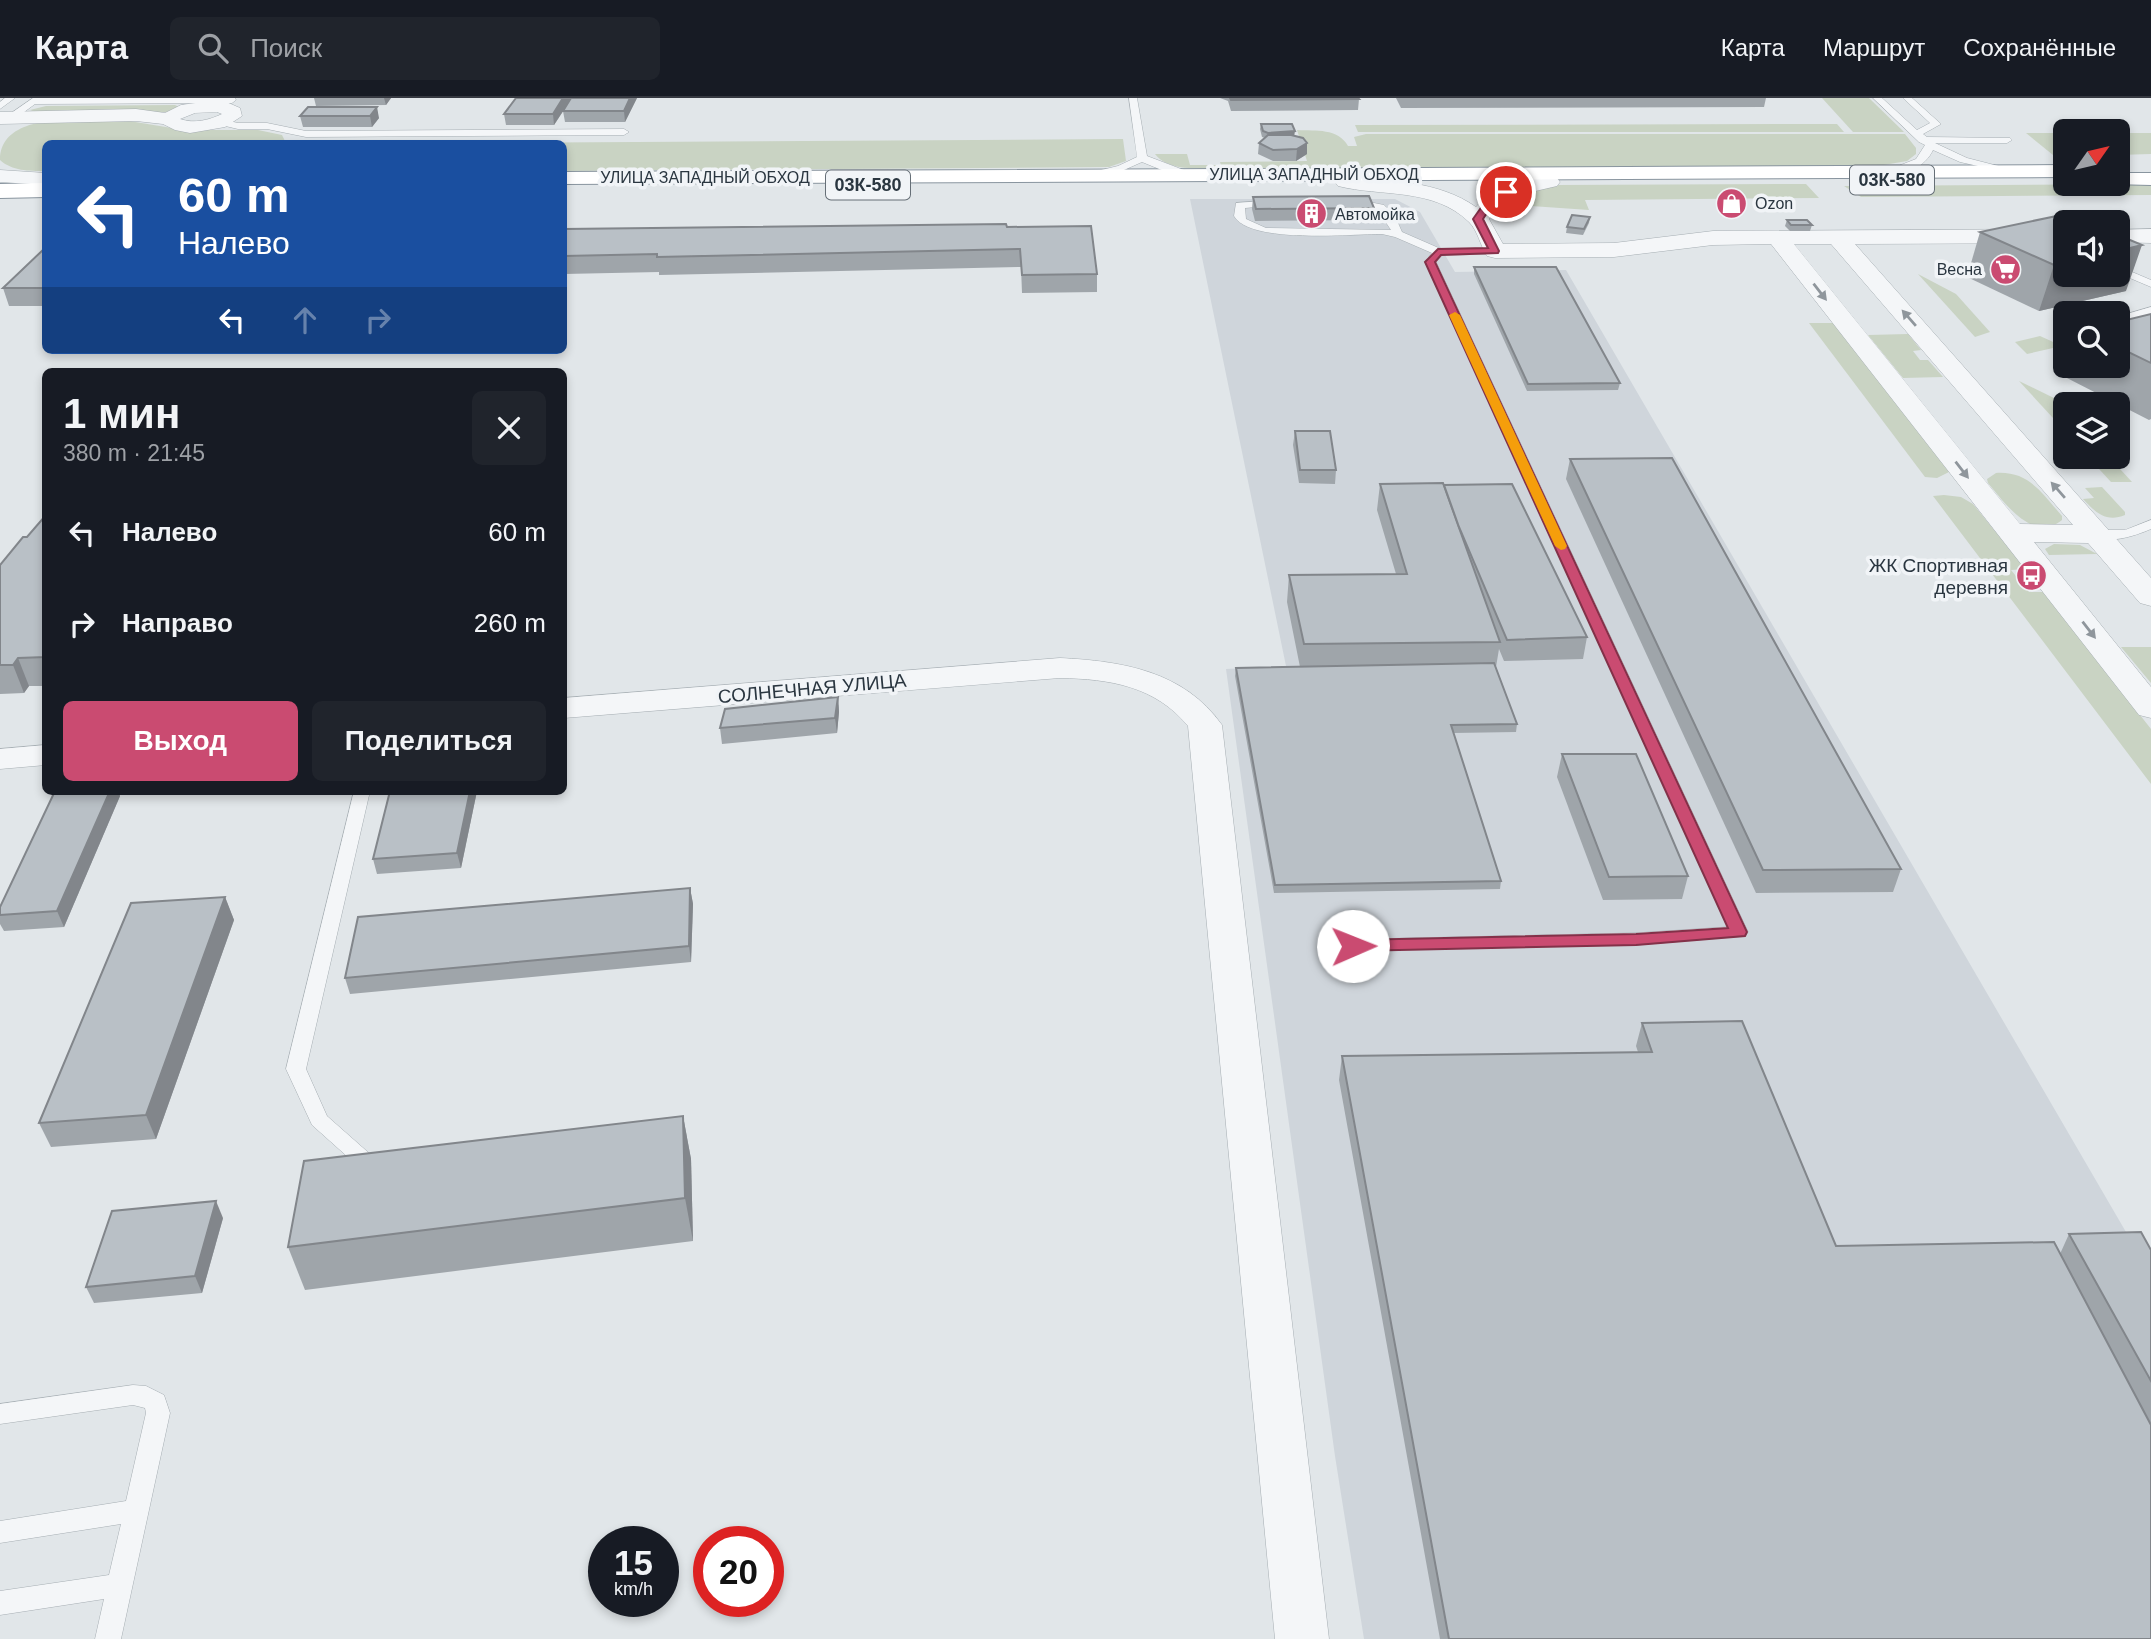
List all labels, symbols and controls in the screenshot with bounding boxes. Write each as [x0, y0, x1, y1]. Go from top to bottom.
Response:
search box [170, 17, 660, 80]
text: Карта [35, 29, 128, 66]
icon: search [194, 29, 232, 67]
text: Поиск [250, 33, 322, 63]
text: Карта [1721, 34, 1785, 61]
text: Маршрут [1823, 34, 1925, 61]
text: Сохранённые [1963, 34, 2116, 61]
north arrow [2053, 119, 2130, 196]
map controls [2053, 119, 2130, 469]
pin [1476, 162, 1536, 222]
street label: УЛИЦА ЗАПАДНЫЙ ОБХОД [1209, 165, 1419, 183]
road number: 03К-580 [1850, 166, 1934, 194]
icon: left [63, 168, 154, 259]
text: 60 m [178, 168, 290, 222]
street label: УЛИЦА ЗАПАДНЫЙ ОБХОД [600, 168, 810, 186]
road number: 03К-580 [826, 170, 910, 200]
icon: arrive [1487, 173, 1525, 211]
shop icon: Ozon [1715, 186, 1749, 220]
place label: Ozon [1755, 195, 1793, 212]
building icon: Автомойка [1295, 197, 1329, 231]
place label: Автомойка [1335, 206, 1415, 223]
button: sound [2053, 210, 2130, 287]
text: Налево [178, 225, 290, 261]
supermarket icon: Весна [1988, 252, 2022, 286]
place label: Весна [1937, 261, 1982, 278]
one-way arrow [1813, 282, 1828, 300]
icon: left [213, 301, 251, 339]
icon: ahead [286, 301, 324, 339]
icon: right [359, 301, 397, 339]
button: search [2053, 301, 2130, 378]
one-way arrow [1901, 309, 1917, 327]
text: 1 мин [63, 390, 180, 437]
button: close [472, 391, 546, 465]
button: layers [2053, 392, 2130, 469]
text: 380 m · 21:45 [63, 440, 205, 466]
one-way arrow [1954, 461, 1969, 478]
one-way arrow [2051, 481, 2066, 498]
icon: left [63, 514, 101, 552]
text: Налево [122, 517, 217, 547]
text: 60 m [488, 517, 546, 547]
place label: ЖК Спортивная деревня [1869, 555, 2008, 598]
bus stop icon: ЖК Спортивная деревня [2014, 559, 2048, 593]
icon: right [63, 605, 101, 643]
text: Направо [122, 608, 233, 638]
text: 260 m [474, 608, 546, 638]
one-way arrow [2081, 620, 2096, 638]
street label: СОЛНЕЧНАЯ УЛИЦА [717, 670, 907, 707]
button: Выход [63, 701, 298, 781]
button: Поделиться [312, 701, 546, 781]
position arrow [1316, 909, 1390, 983]
speed limit sign: 20 [693, 1526, 784, 1617]
text: 15 [614, 1543, 653, 1582]
text: km/h [614, 1579, 653, 1599]

